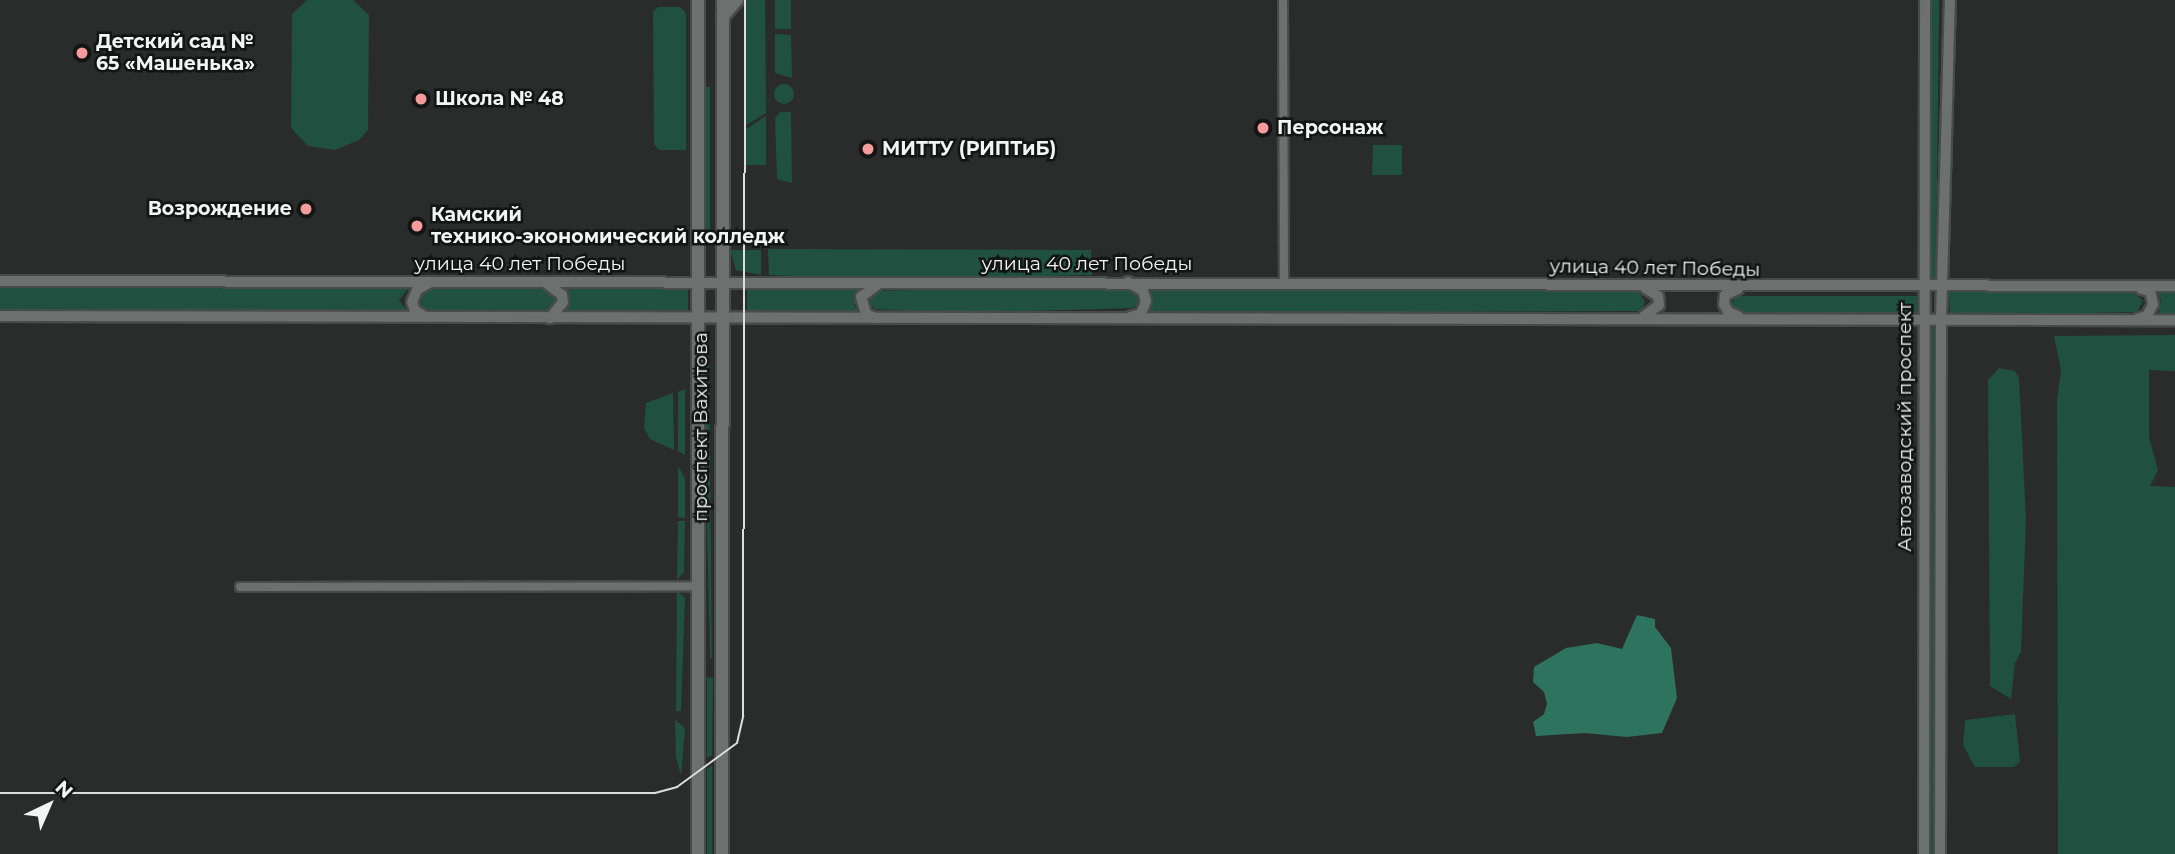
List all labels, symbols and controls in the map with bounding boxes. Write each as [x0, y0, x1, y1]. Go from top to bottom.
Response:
place label: Детский сад № 65 «Машенька» [96, 31, 255, 75]
marker: Детский сад № 65 «Машенька» [74, 45, 90, 61]
place label: Школа № 48 [435, 88, 564, 110]
marker: Школа № 48 [413, 91, 429, 107]
place label: Персонаж [1277, 117, 1383, 139]
marker: Персонаж [1255, 120, 1271, 136]
place label: МИТТУ (РИПТиБ) [882, 138, 1056, 160]
marker: МИТТУ (РИПТиБ) [860, 141, 876, 157]
place label: Возрождение [148, 198, 292, 220]
marker: Возрождение [298, 201, 314, 217]
place label: Камский технико-экономический колледж [431, 204, 785, 248]
marker: Камский технико-экономический колледж [409, 218, 425, 234]
street label: улица 40 лет Победы [415, 253, 625, 275]
street label: улица 40 лет Победы [982, 253, 1192, 275]
street label: улица 40 лет Победы [1549, 255, 1761, 281]
street label: Автозаводский проспект [1894, 302, 1916, 552]
street label: проспект Вахитова [690, 332, 712, 522]
north arrow [14, 770, 84, 840]
text: N [50, 776, 77, 803]

